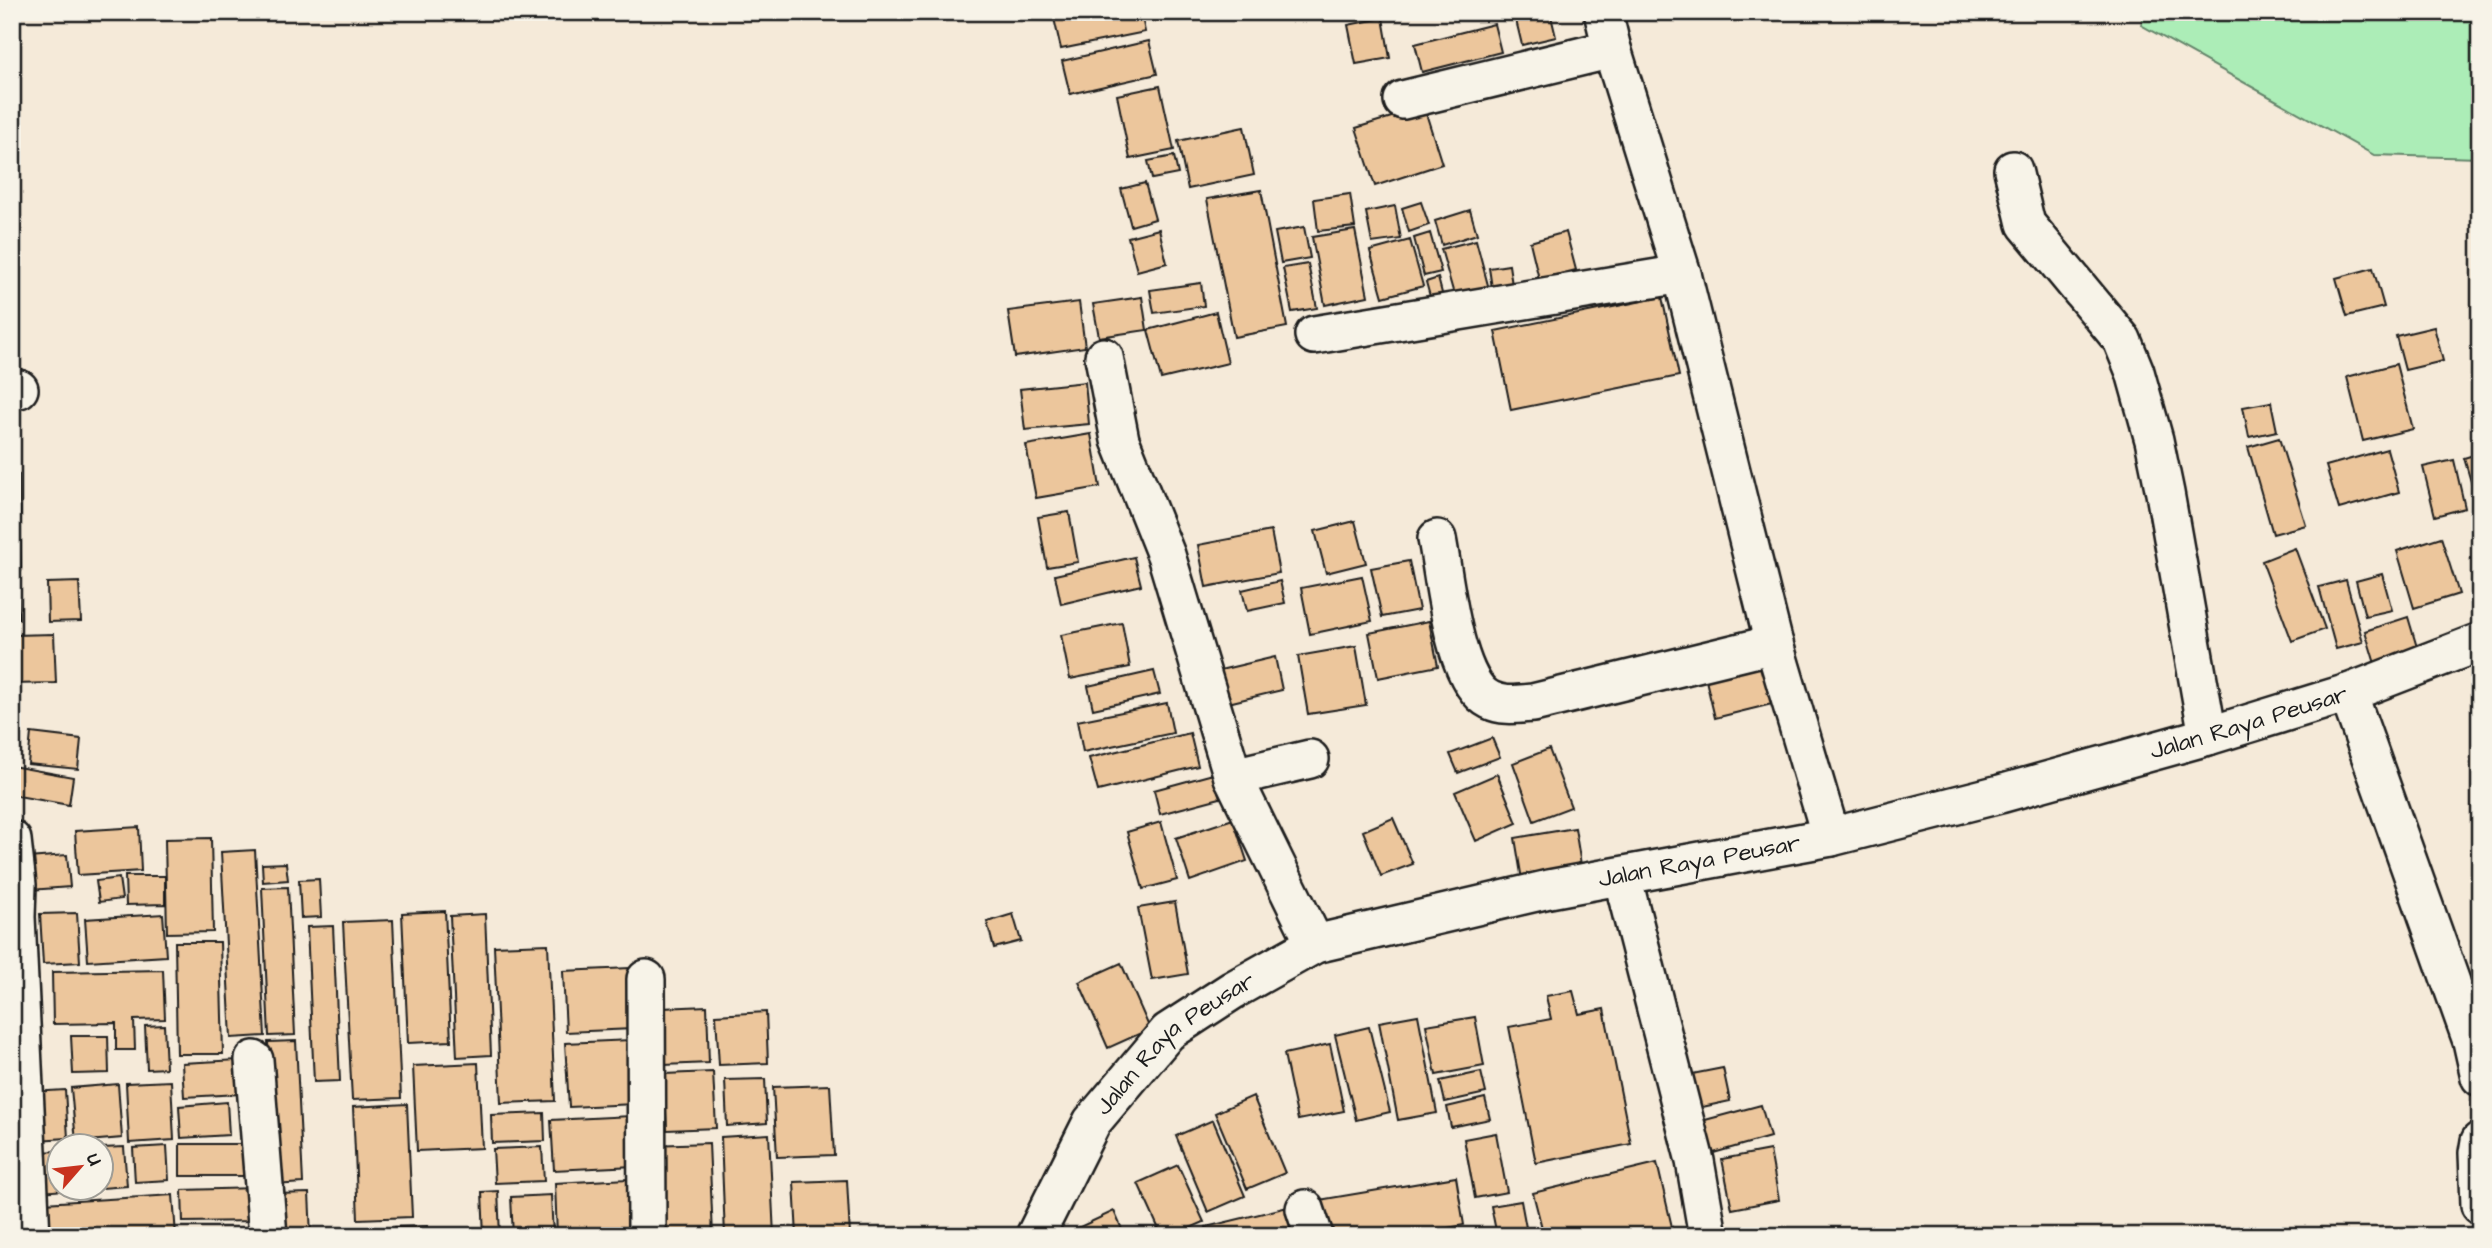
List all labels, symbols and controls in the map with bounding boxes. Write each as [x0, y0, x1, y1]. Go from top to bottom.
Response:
street label: Jalan Raya Peusar [2146, 677, 2352, 768]
street label: Jalan Raya Peusar [1596, 826, 1803, 897]
street label: Jalan Raya Peusar [1087, 964, 1261, 1123]
north arrow [46, 1132, 116, 1202]
text: U [79, 1149, 108, 1171]

